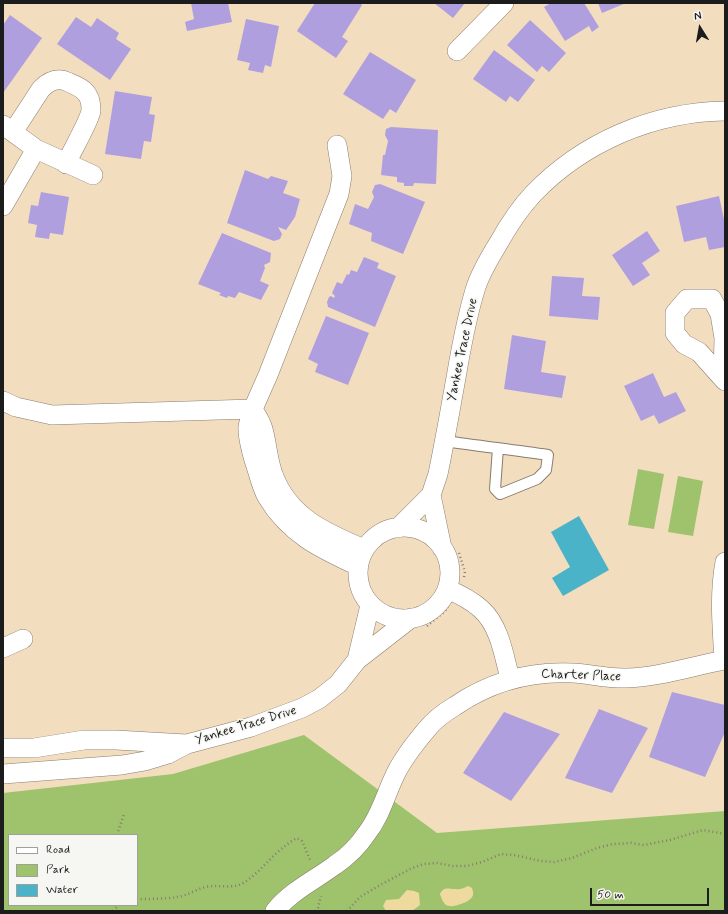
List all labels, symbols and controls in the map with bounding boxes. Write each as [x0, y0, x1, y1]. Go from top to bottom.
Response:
north arrow [680, 8, 720, 48]
text: N [693, 9, 703, 24]
street label: Yankee Trace Drive [444, 297, 482, 403]
street label: Charter Place [541, 667, 621, 685]
street label: Yankee Trace Drive [193, 703, 299, 749]
legend [8, 834, 138, 906]
text: Road [46, 842, 70, 858]
text: Park [46, 862, 70, 878]
scale bar [592, 880, 711, 906]
text: Water [46, 882, 78, 898]
text: 50 m [597, 887, 624, 903]

